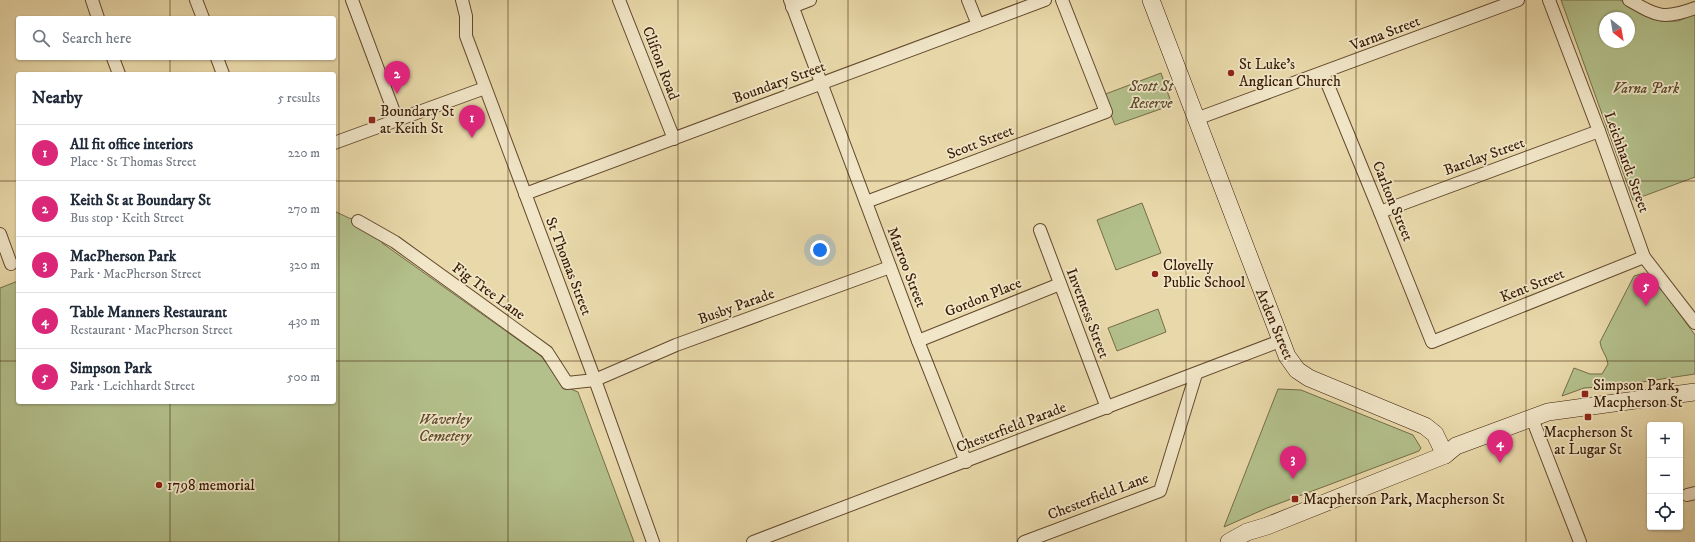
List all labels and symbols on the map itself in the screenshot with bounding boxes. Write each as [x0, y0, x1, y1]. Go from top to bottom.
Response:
street label: Varna Street [1347, 11, 1423, 56]
north arrow [1599, 12, 1635, 48]
street label: Clifton Road [638, 24, 683, 103]
place label: St Luke's Anglican Church [1239, 55, 1341, 91]
street label: Boundary Street [730, 57, 828, 108]
pin: 2 [384, 61, 410, 94]
marker: St Luke's Anglican Church [1226, 68, 1236, 78]
park label: Scott St Reserve [1128, 77, 1175, 113]
park label: Varna Park [1613, 79, 1680, 98]
place label: Boundary St at Keith St [380, 102, 454, 138]
pin: 1 [459, 105, 485, 138]
street label: Leichhardt Street [1599, 109, 1654, 215]
marker: Boundary St at Keith St [367, 115, 377, 125]
street label: Scott Street [944, 121, 1016, 164]
street label: Barclay Street [1441, 133, 1527, 180]
street label: Carlton Street [1368, 158, 1417, 244]
street label: St Thomas Street [541, 214, 596, 318]
street label: Marroo Street [883, 224, 931, 310]
your location [810, 240, 830, 260]
place label: Clovelly Public School [1163, 256, 1246, 292]
street label: Fig Tree Lane [448, 259, 529, 324]
street label: Kent Street [1497, 264, 1567, 307]
street label: Inverness Street [1062, 265, 1113, 361]
marker: Clovelly Public School [1150, 269, 1160, 279]
street label: Gordon Place [942, 273, 1024, 321]
pin: 5 [1633, 273, 1659, 306]
street label: Busby Parade [695, 284, 777, 329]
street label: Arden Street [1251, 286, 1298, 363]
place label: Simpson Park, Macpherson St [1593, 376, 1683, 412]
marker: Simpson Park, Macpherson St [1580, 389, 1590, 399]
street label: Chesterfield Parade [954, 398, 1069, 457]
park label: Waverley Cemetery [419, 410, 472, 446]
marker: Macpherson St at Lugar St [1583, 412, 1593, 422]
place label: Macpherson St at Lugar St [1543, 423, 1633, 459]
pin: 4 [1487, 430, 1513, 463]
pin: 3 [1280, 446, 1306, 479]
street label: Chesterfield Lane [1045, 468, 1151, 524]
place label: 1798 memorial [167, 476, 255, 495]
marker: 1798 memorial [154, 480, 164, 490]
place label: Macpherson Park, Macpherson St [1303, 490, 1505, 509]
marker: Macpherson Park, Macpherson St [1290, 494, 1300, 504]

